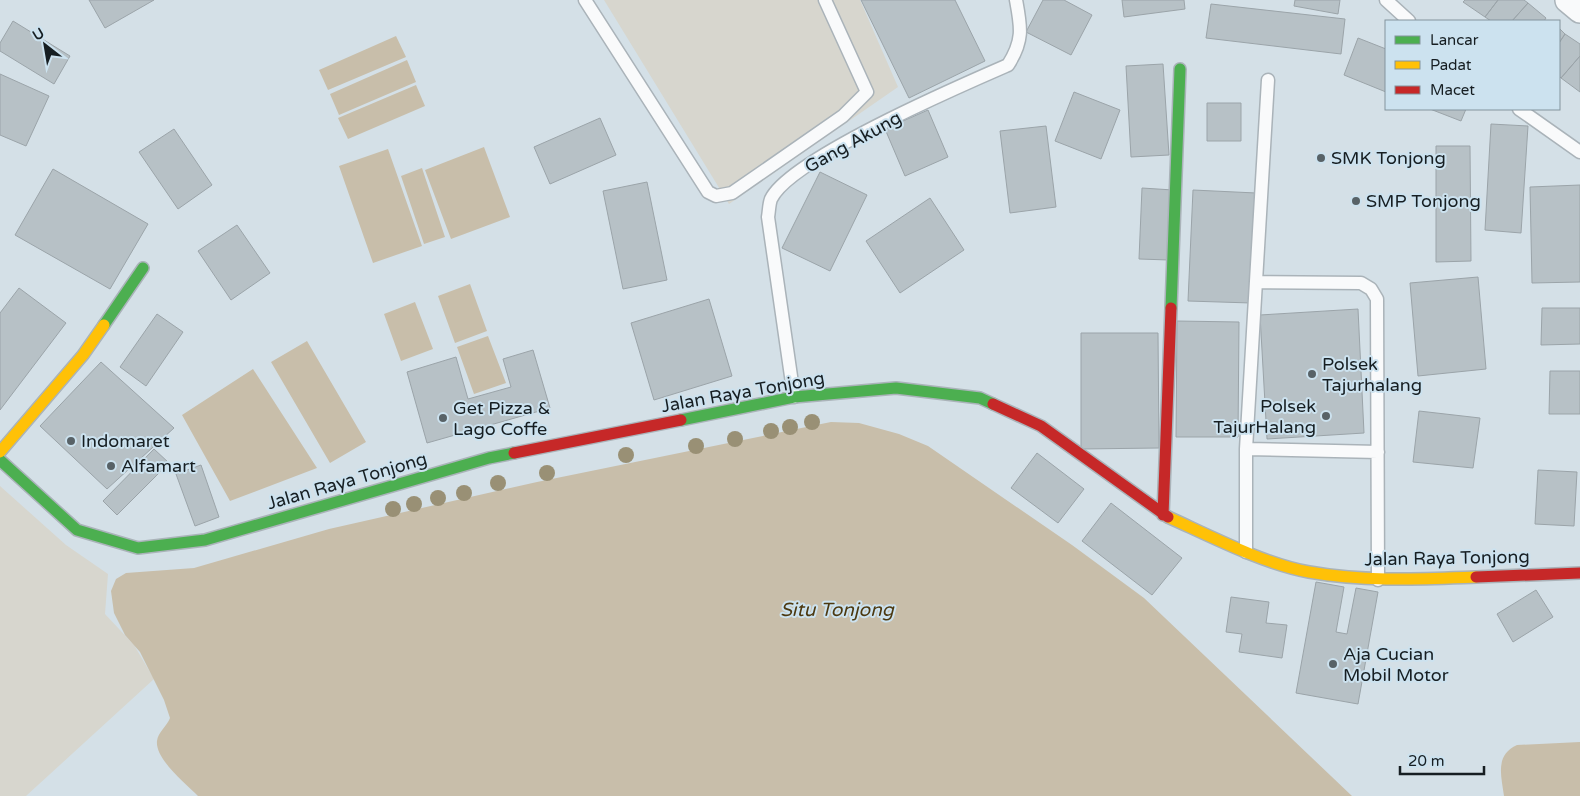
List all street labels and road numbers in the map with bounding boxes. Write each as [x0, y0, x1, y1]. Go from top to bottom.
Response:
street label: Gang Akung [801, 106, 905, 178]
street label: Jalan Raya Tonjong [660, 367, 826, 417]
street label: Jalan Raya Tonjong [264, 448, 430, 514]
street label: Jalan Raya Tonjong [1364, 546, 1530, 570]

